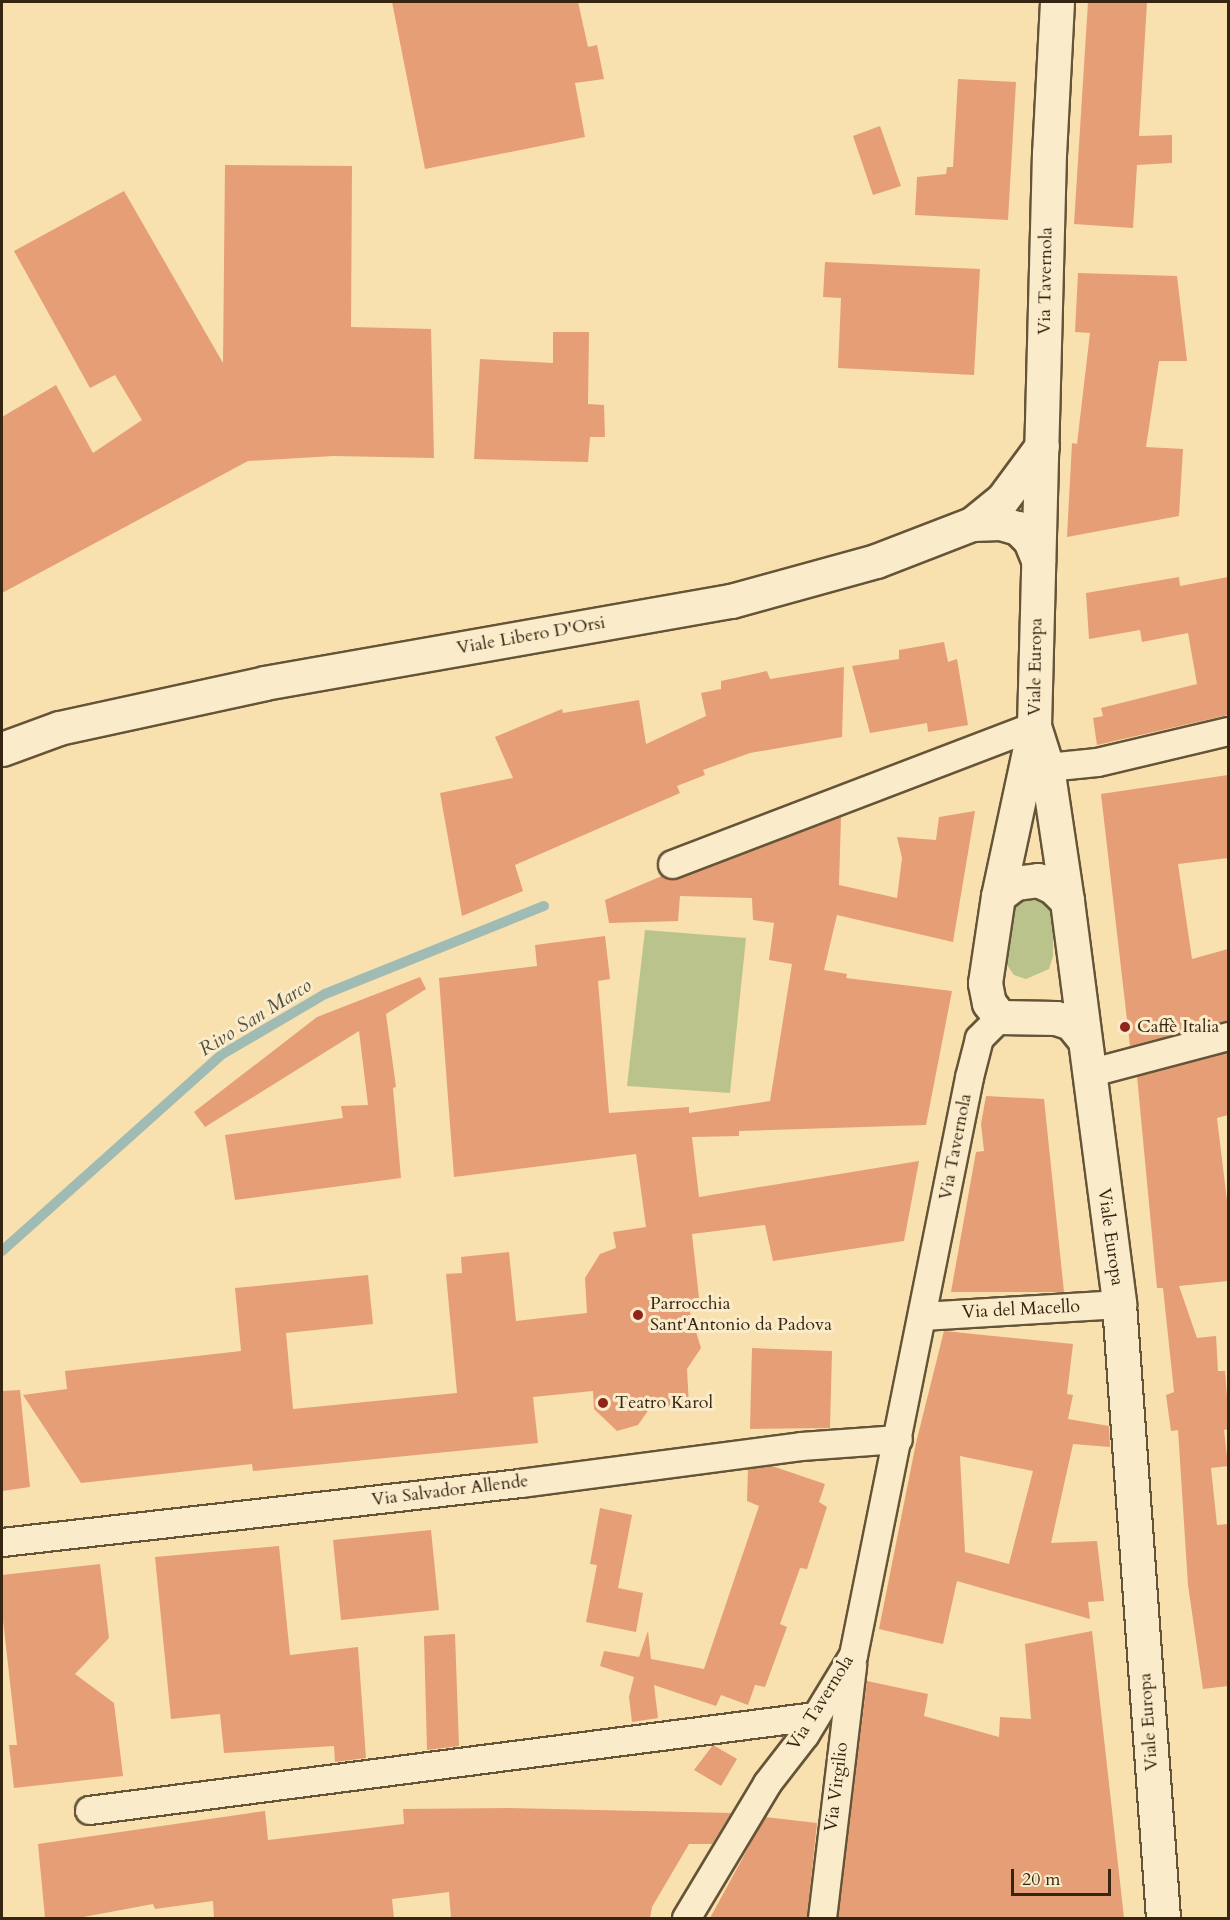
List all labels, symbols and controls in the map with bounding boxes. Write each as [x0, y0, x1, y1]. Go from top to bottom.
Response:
street label: Via Tavernola [1034, 227, 1058, 335]
street label: Viale Libero D'Orsi [455, 612, 607, 660]
street label: Viale Europa [1024, 618, 1048, 716]
water label: Rivo San Marco [194, 973, 316, 1061]
place label: Caffè Italia [1137, 1016, 1219, 1038]
marker: Caffè Italia [1118, 1020, 1132, 1034]
street label: Via Tavernola [935, 1092, 977, 1202]
street label: Viale Europa [1092, 1187, 1128, 1287]
place label: Parrocchia Sant'Antonio da Padova [650, 1294, 832, 1336]
street label: Via del Macello [961, 1296, 1081, 1324]
marker: Parrocchia Sant'Antonio da Padova [631, 1308, 645, 1322]
place label: Teatro Karol [615, 1392, 713, 1414]
marker: Teatro Karol [596, 1396, 610, 1410]
street label: Via Salvador Allende [370, 1471, 530, 1511]
street label: Via Tavernola [783, 1651, 859, 1755]
street label: Viale Europa [1135, 1672, 1163, 1772]
street label: Via Virgilio [821, 1741, 853, 1833]
scale bar [1014, 1857, 1114, 1895]
text: 20 m [1022, 1867, 1061, 1892]

